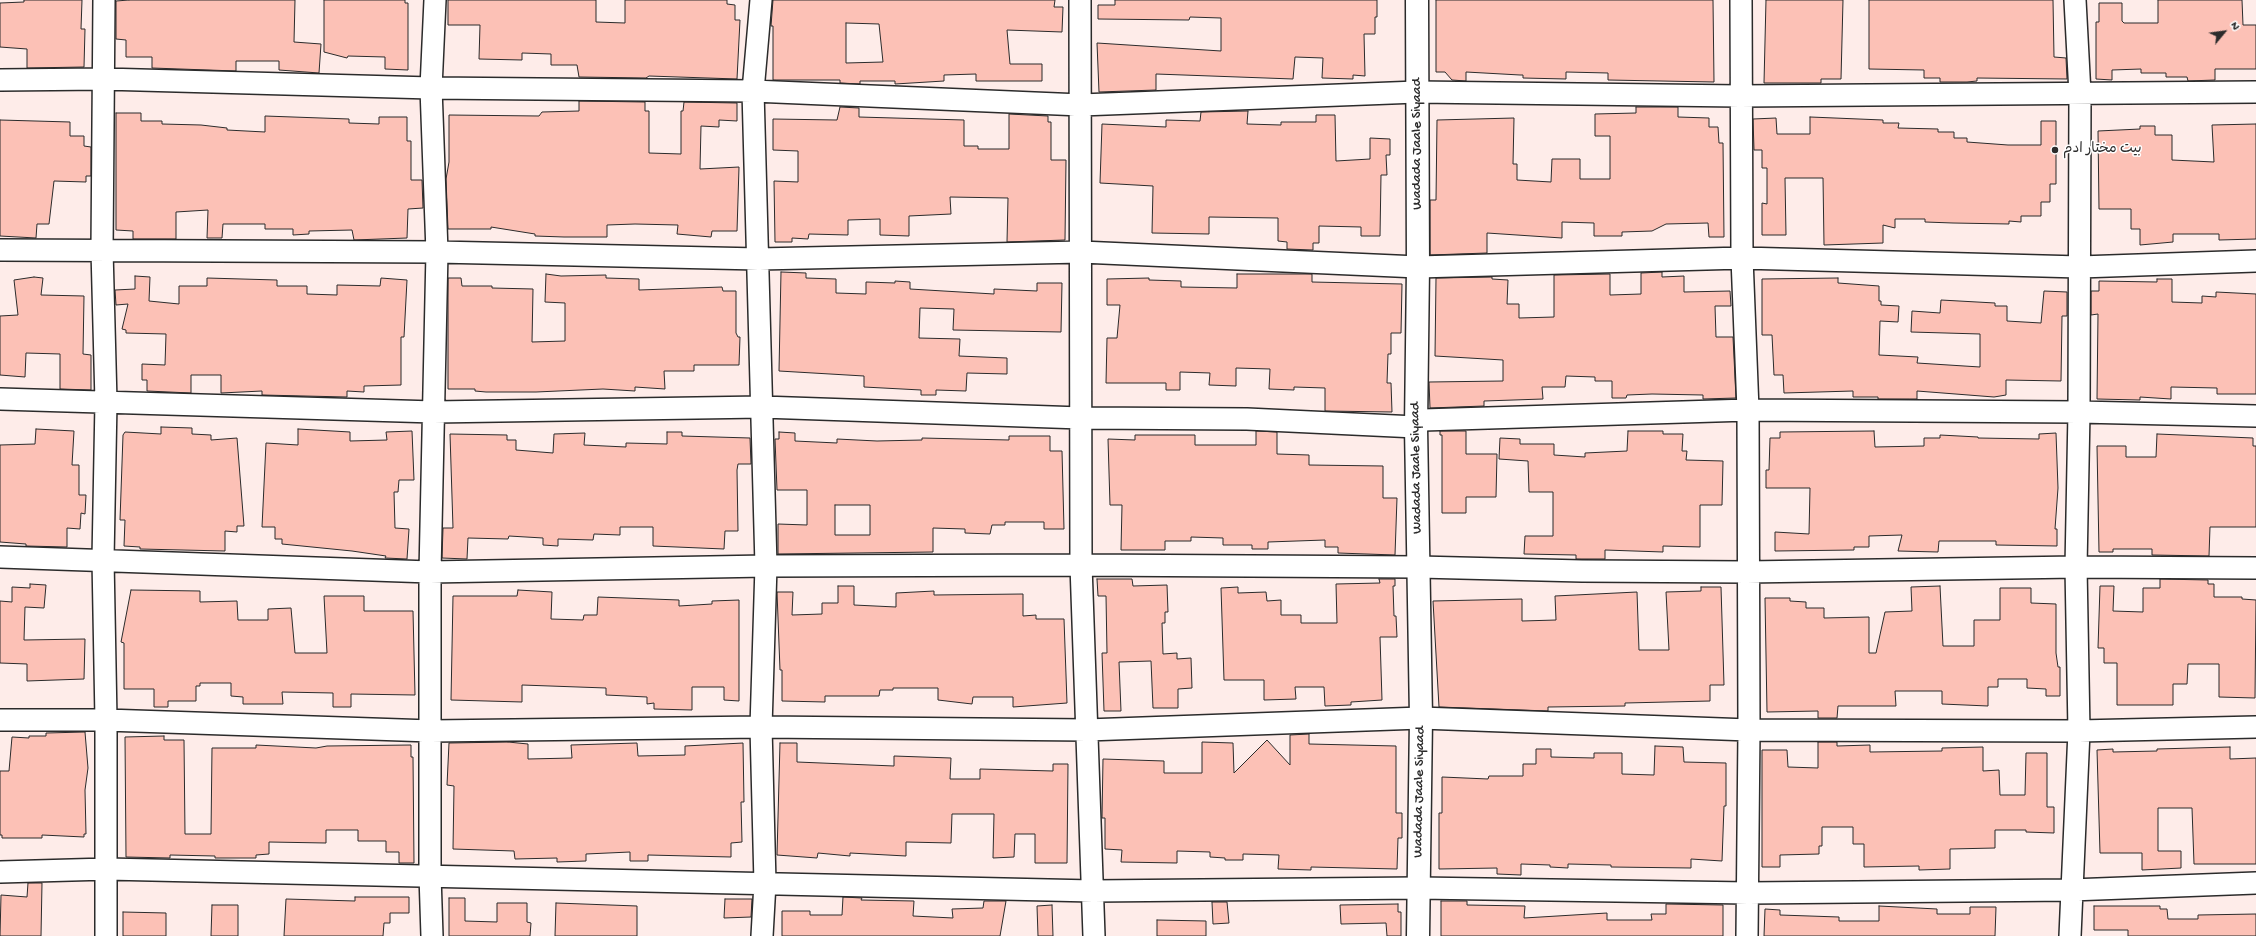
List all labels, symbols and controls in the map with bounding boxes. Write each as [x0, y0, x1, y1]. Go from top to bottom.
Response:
north arrow [2204, 12, 2244, 52]
text: N [2228, 20, 2241, 32]
street label: Wadada Jaale Siyaad [1410, 78, 1426, 210]
place label: بيت مختار ادم [2063, 142, 2142, 158]
marker: بيت مختار ادم [2050, 145, 2060, 155]
street label: Wadada Jaale Siyaad [1407, 402, 1427, 534]
street label: Wadada Jaale Siyaad [1410, 726, 1430, 858]

